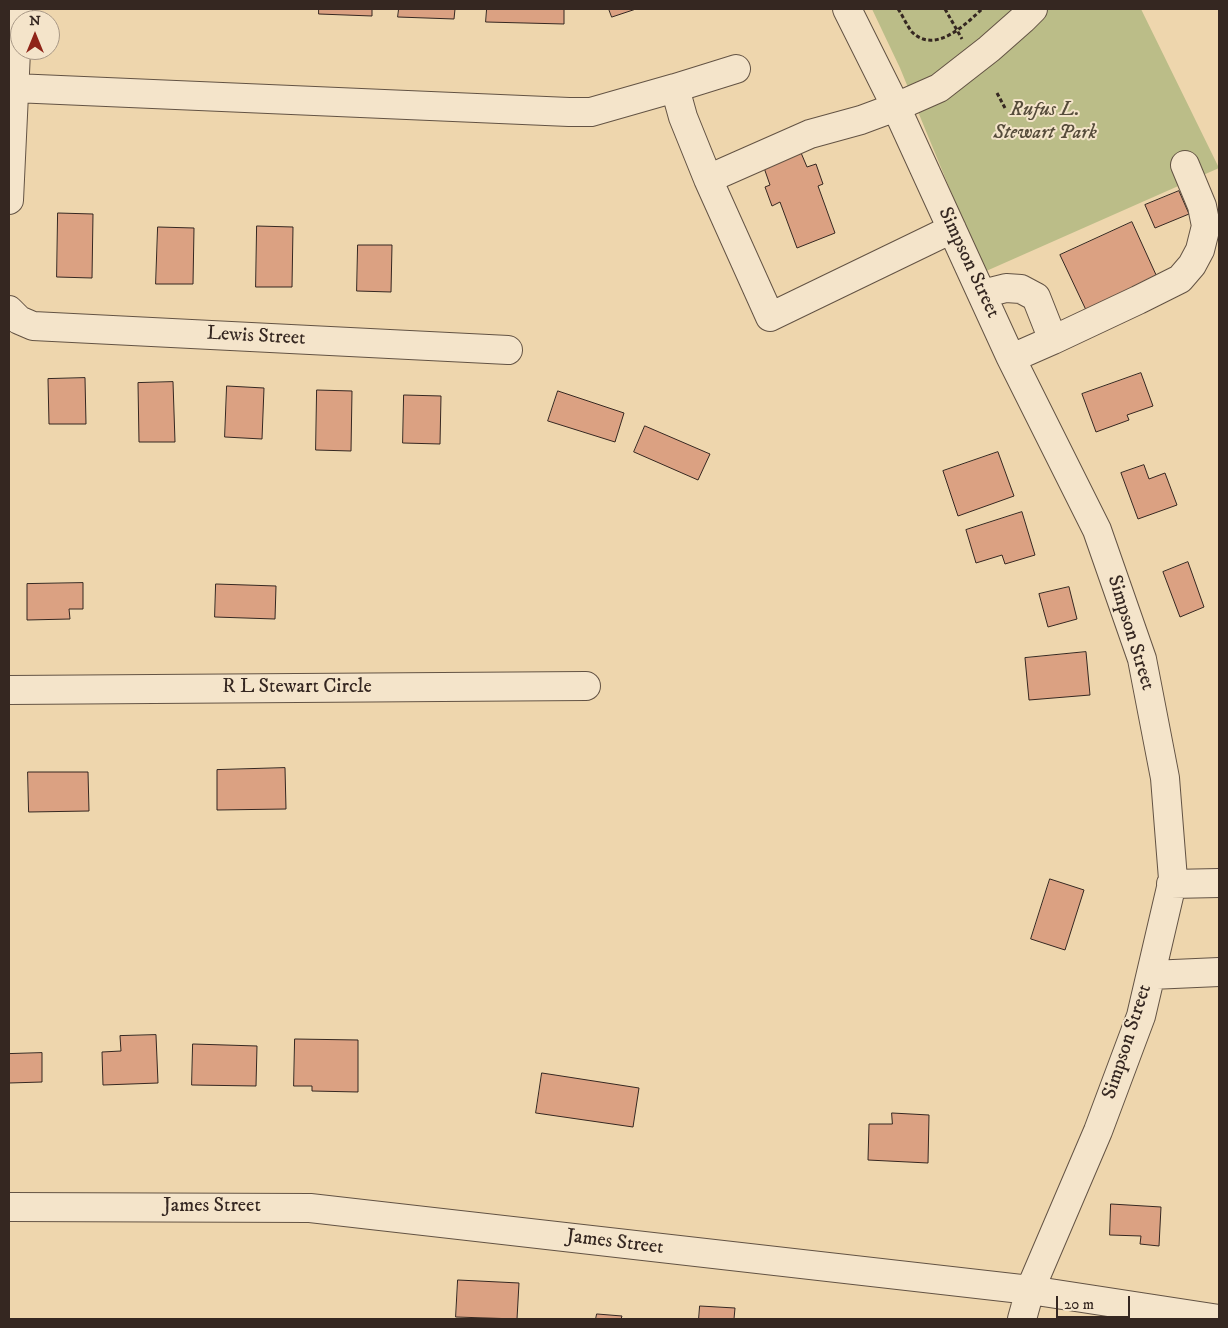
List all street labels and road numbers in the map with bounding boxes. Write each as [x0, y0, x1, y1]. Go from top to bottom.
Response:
street label: Simpson Street [932, 204, 1004, 322]
street label: Lewis Street [206, 322, 306, 352]
street label: Simpson Street [1101, 573, 1159, 693]
street label: R L Stewart Circle [222, 676, 372, 700]
street label: Simpson Street [1098, 982, 1158, 1102]
street label: James Street [163, 1195, 261, 1219]
street label: James Street [565, 1225, 665, 1261]

